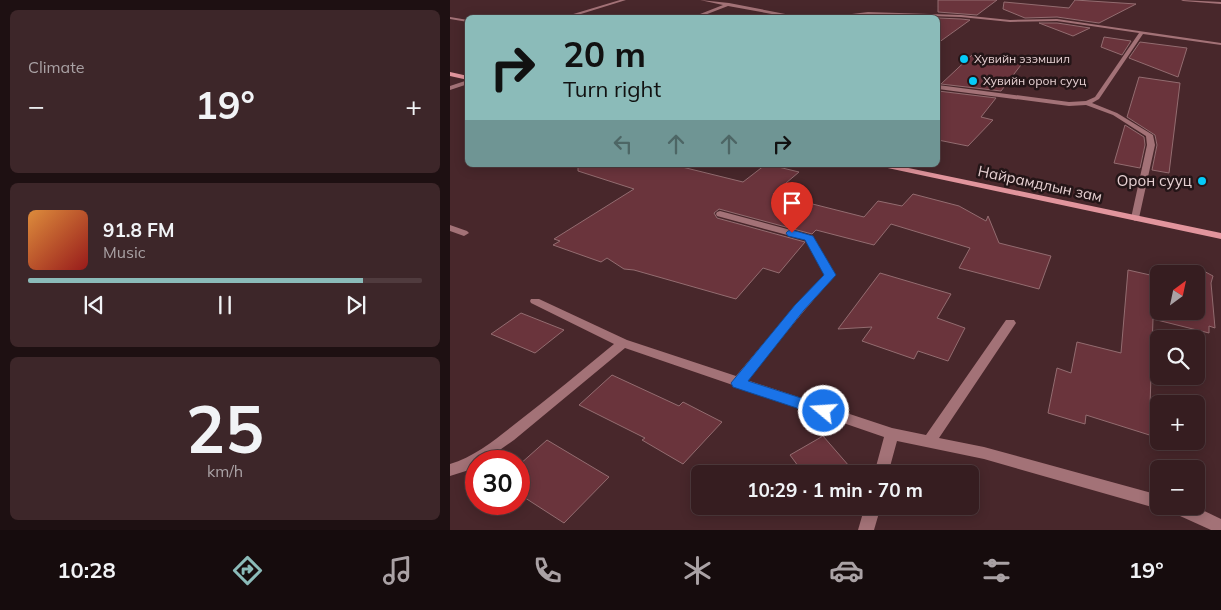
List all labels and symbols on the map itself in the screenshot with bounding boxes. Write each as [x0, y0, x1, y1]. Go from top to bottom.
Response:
place label: Хувийн эзэмшил [974, 51, 1070, 66]
marker: Хувийн эзэмшил [958, 53, 970, 65]
place label: Хувийн орон сууц [983, 73, 1086, 88]
marker: Хувийн орон сууц [967, 75, 979, 87]
street label: Найрамдлын зам [976, 161, 1104, 206]
place label: Орон сууц [1117, 171, 1192, 190]
marker: Орон сууц [1196, 175, 1208, 187]
pin [771, 182, 813, 233]
north arrow [1150, 265, 1205, 320]
position arrow [797, 384, 849, 436]
speed limit sign: 30 [465, 450, 530, 515]

